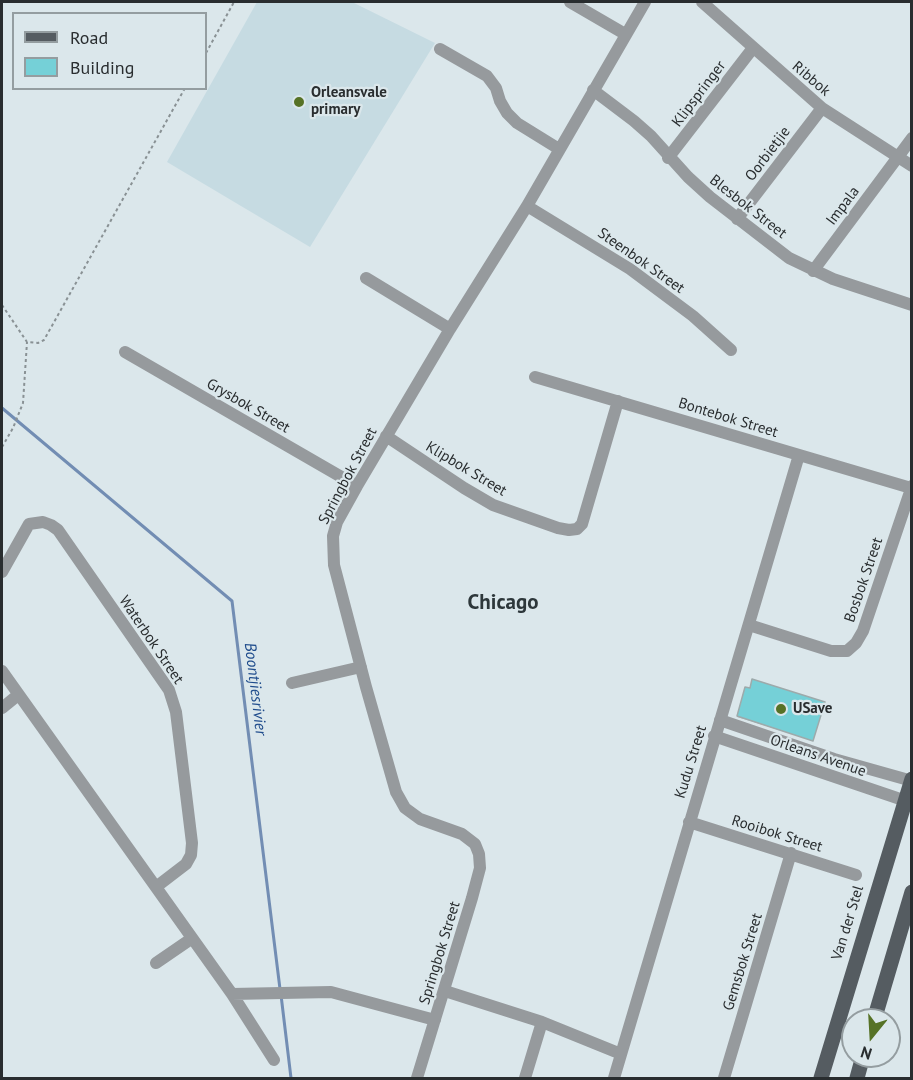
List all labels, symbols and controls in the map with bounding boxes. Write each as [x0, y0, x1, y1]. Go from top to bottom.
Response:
legend [12, 12, 207, 90]
text: Road [70, 26, 108, 49]
text: Building [70, 56, 134, 79]
street label: Klipspringer [668, 57, 730, 131]
street label: Ribbok [788, 58, 834, 100]
place label: Orleansvale primary [311, 84, 387, 119]
marker: Orleansvale primary [292, 95, 306, 109]
street label: Oorbietjie [742, 123, 794, 185]
street label: Blesbok Street [706, 171, 790, 243]
street label: Impala [823, 183, 863, 229]
street label: Steenbok Street [594, 224, 688, 298]
street label: Grysbok Street [203, 375, 293, 437]
street label: Bontebok Street [676, 394, 780, 442]
street label: Springbok Street [315, 424, 381, 528]
street label: Klipbok Street [422, 438, 510, 500]
street label: Bosbok Street [841, 535, 887, 625]
district label: Chicago [468, 590, 538, 616]
street label: Waterbok Street [115, 592, 187, 688]
water label: Boontjiesrivier [240, 641, 270, 737]
place label: USave [793, 700, 832, 718]
marker: USave [774, 702, 788, 716]
street label: Kudu Street [671, 723, 711, 801]
street label: Orleans Avenue [768, 731, 868, 781]
street label: Rooibok Street [729, 812, 825, 856]
street label: Van der Stel [828, 884, 868, 962]
street label: Springbok Street [416, 899, 464, 1007]
street label: Gemsbok Street [720, 911, 766, 1013]
north arrow [841, 1008, 901, 1068]
text: N [858, 1042, 874, 1064]

